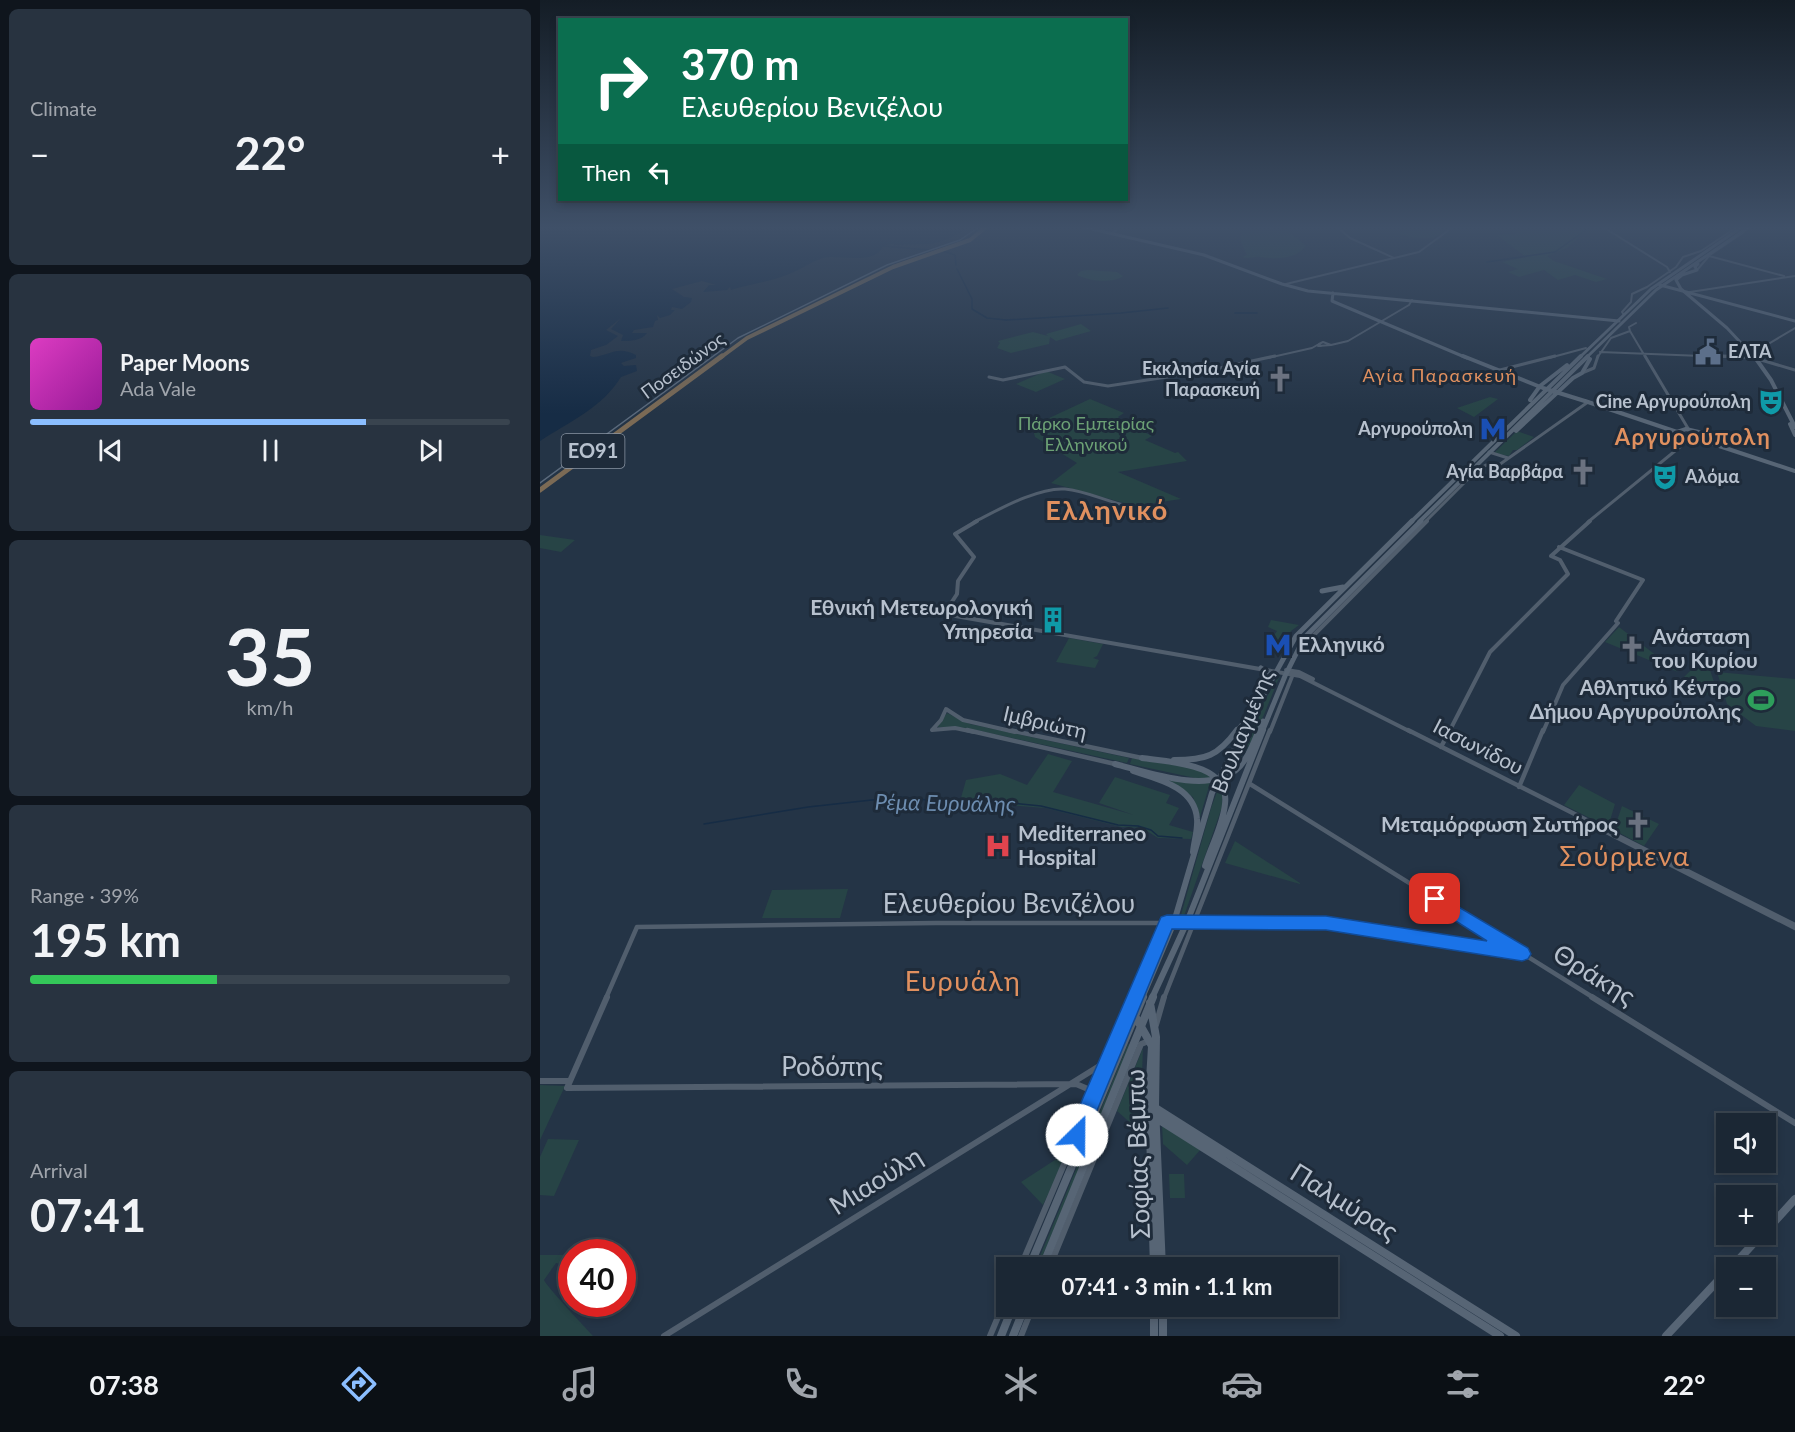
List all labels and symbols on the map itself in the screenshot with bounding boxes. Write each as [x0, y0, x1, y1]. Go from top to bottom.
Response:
street label: Ποσειδώνος [636, 327, 729, 403]
public building icon: ΕΛΤΑ [1693, 337, 1723, 367]
place label: ΕΛΤΑ [1728, 340, 1772, 362]
place label: Εκκλησία Αγία Παρασκευή [1142, 357, 1260, 400]
church icon: Εκκλησία Αγία Παρασκευή [1265, 364, 1295, 394]
district label: Αγία Παρασκευή [1362, 364, 1518, 386]
theatre icon: Cine Αργυρούπολη [1756, 387, 1786, 417]
place label: Cine Αργυρούπολη [1596, 390, 1751, 412]
park label: Πάρκο Εμπειρίας Ελληνικού [1018, 412, 1155, 455]
metro station icon: Αργυρούπολη [1478, 414, 1508, 444]
place label: Αργυρούπολη [1357, 417, 1473, 439]
district label: Αργυρούπολη [1614, 423, 1771, 450]
road number: ΕΟ91 [562, 434, 624, 468]
church icon: Αγία Βαρβάρα [1568, 457, 1598, 487]
place label: Αγία Βαρβάρα [1445, 460, 1563, 482]
theatre icon: Αλόμα [1650, 462, 1680, 492]
place label: Αλόμα [1684, 465, 1739, 487]
district label: Ελληνικό [1045, 493, 1169, 526]
place label: Εθνική Μετεωρολογική Υπηρεσία [810, 594, 1033, 643]
building icon: Εθνική Μετεωρολογική Υπηρεσία [1038, 605, 1068, 635]
place label: Ανάσταση του Κυρίου [1651, 623, 1758, 672]
metro station icon: Ελληνικό [1263, 630, 1293, 660]
place label: Ελληνικό [1298, 631, 1385, 656]
church icon: Ανάσταση του Κυρίου [1617, 634, 1647, 664]
street label: Βουλιαγμένης [1205, 665, 1278, 796]
place label: Αθλητικό Κέντρο Δήμου Αργυρούπολης [1530, 674, 1741, 723]
sports icon: Αθλητικό Κέντρο Δήμου Αργυρούπολης [1746, 685, 1776, 715]
street label: Ιμβριώτη [1001, 700, 1090, 743]
street label: Ιασωνίδου [1429, 712, 1528, 779]
water label: Ρέμα Ευρυάλης [874, 788, 1016, 817]
church icon: Μεταμόρφωση Σωτήρος [1623, 810, 1653, 840]
place label: Μεταμόρφωση Σωτήρος [1381, 811, 1618, 836]
place label: Mediterraneo Hospital [1018, 820, 1146, 869]
hospital icon: Mediterraneo Hospital [983, 831, 1013, 861]
district label: Σούρμενα [1559, 839, 1691, 872]
pin [1409, 873, 1460, 924]
street label: Ελευθερίου Βενιζέλου [883, 887, 1135, 919]
street label: Θράκης [1547, 936, 1642, 1012]
district label: Ευρυάλη [905, 964, 1021, 997]
street label: Ροδόπης [781, 1050, 883, 1082]
street label: Σοφίας Βέμπω [1118, 1069, 1156, 1239]
position arrow [1045, 1103, 1109, 1167]
street label: Μιαούλη [823, 1139, 928, 1221]
street label: Παλμύρας [1285, 1156, 1404, 1247]
speed limit sign: 40 [558, 1239, 636, 1317]

